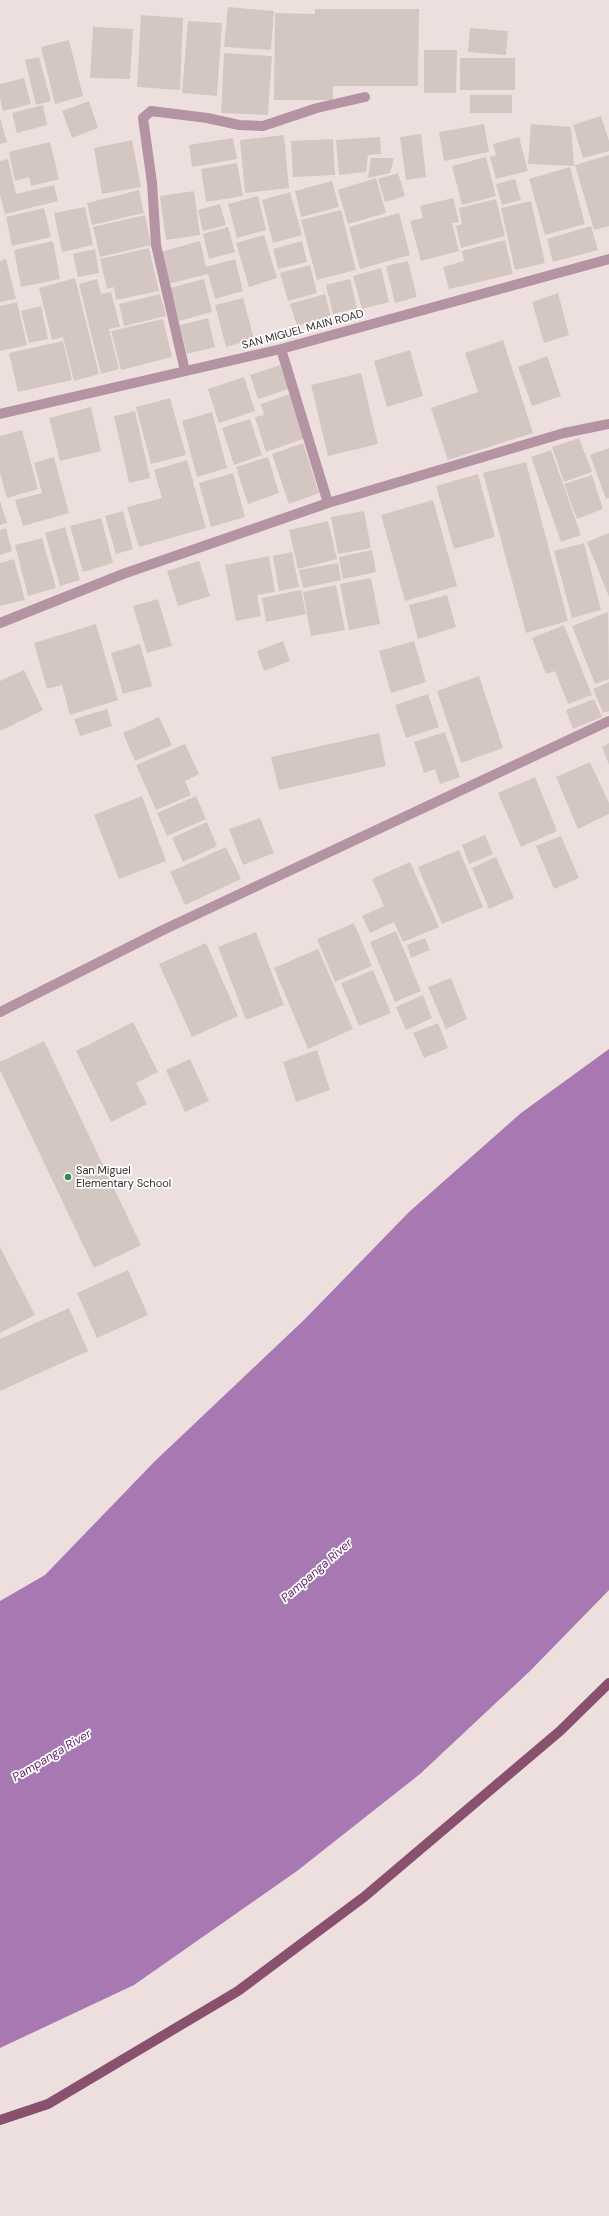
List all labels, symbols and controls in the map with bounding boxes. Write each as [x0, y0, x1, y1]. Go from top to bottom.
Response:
street label: SAN MIGUEL MAIN ROAD [241, 307, 365, 353]
place label: San Miguel Elementary School [76, 1164, 171, 1190]
marker: San Miguel Elementary School [63, 1172, 73, 1182]
water label: Pampanga River [279, 1536, 355, 1606]
water label: Pampanga River [10, 1727, 94, 1785]

